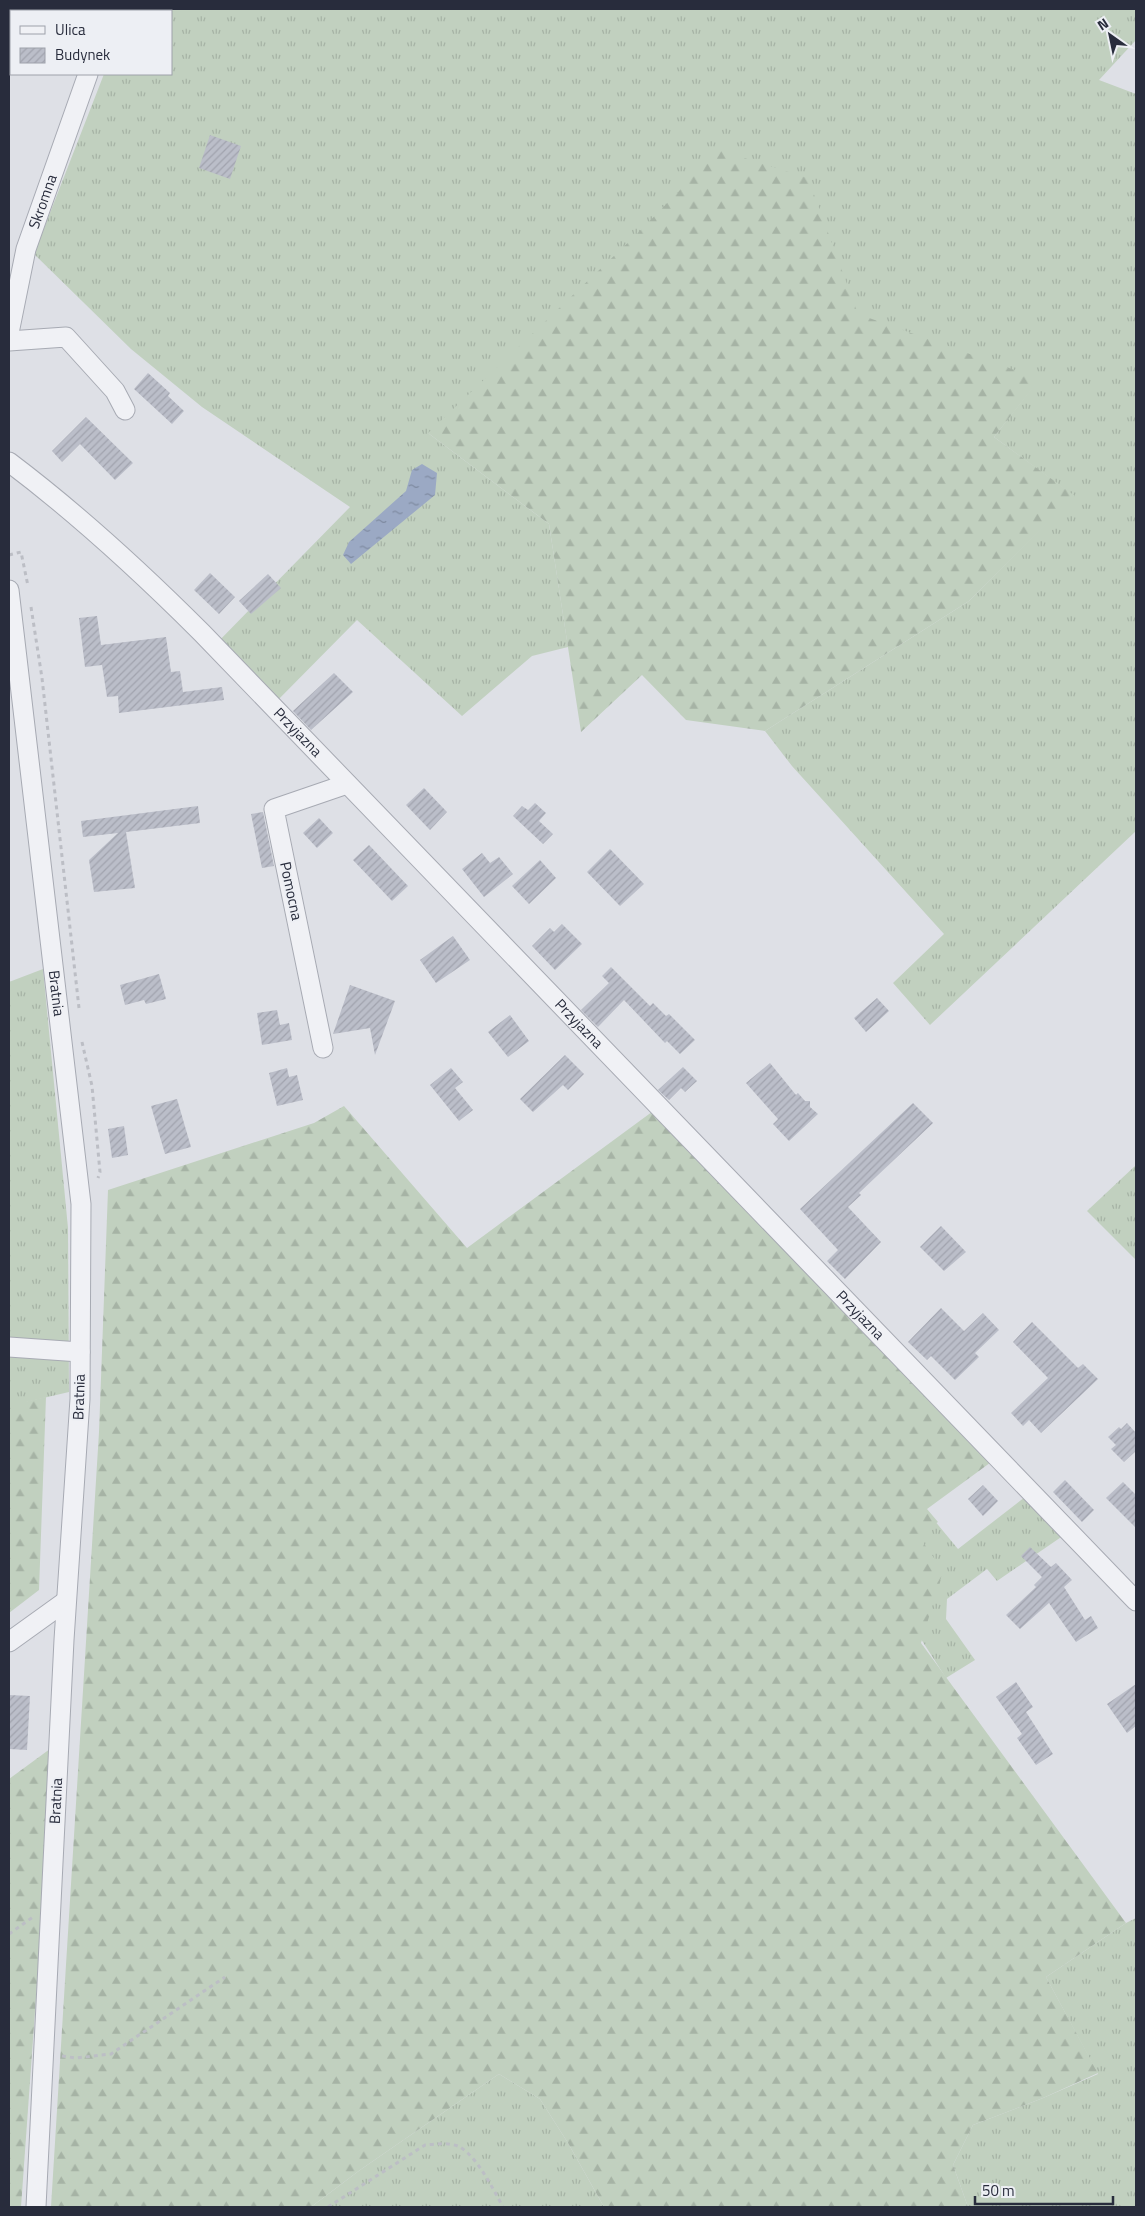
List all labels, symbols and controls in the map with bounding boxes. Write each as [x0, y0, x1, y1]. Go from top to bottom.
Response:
legend [10, 10, 172, 75]
north arrow [1085, 10, 1135, 60]
text: N [1093, 12, 1112, 35]
text: Ulica [55, 18, 86, 41]
text: Budynek [55, 43, 110, 66]
street label: Skromna [22, 171, 63, 232]
street label: Przyjazna [269, 702, 328, 762]
street label: Pomocna [274, 859, 309, 923]
street label: Bratnia [43, 969, 71, 1018]
street label: Przyjazna [550, 993, 609, 1054]
street label: Przyjazna [831, 1285, 891, 1345]
street label: Bratnia [66, 1373, 91, 1420]
street label: Bratnia [43, 1777, 68, 1825]
scale bar [975, 2174, 1112, 2206]
text: 50 m [982, 2179, 1015, 2202]

